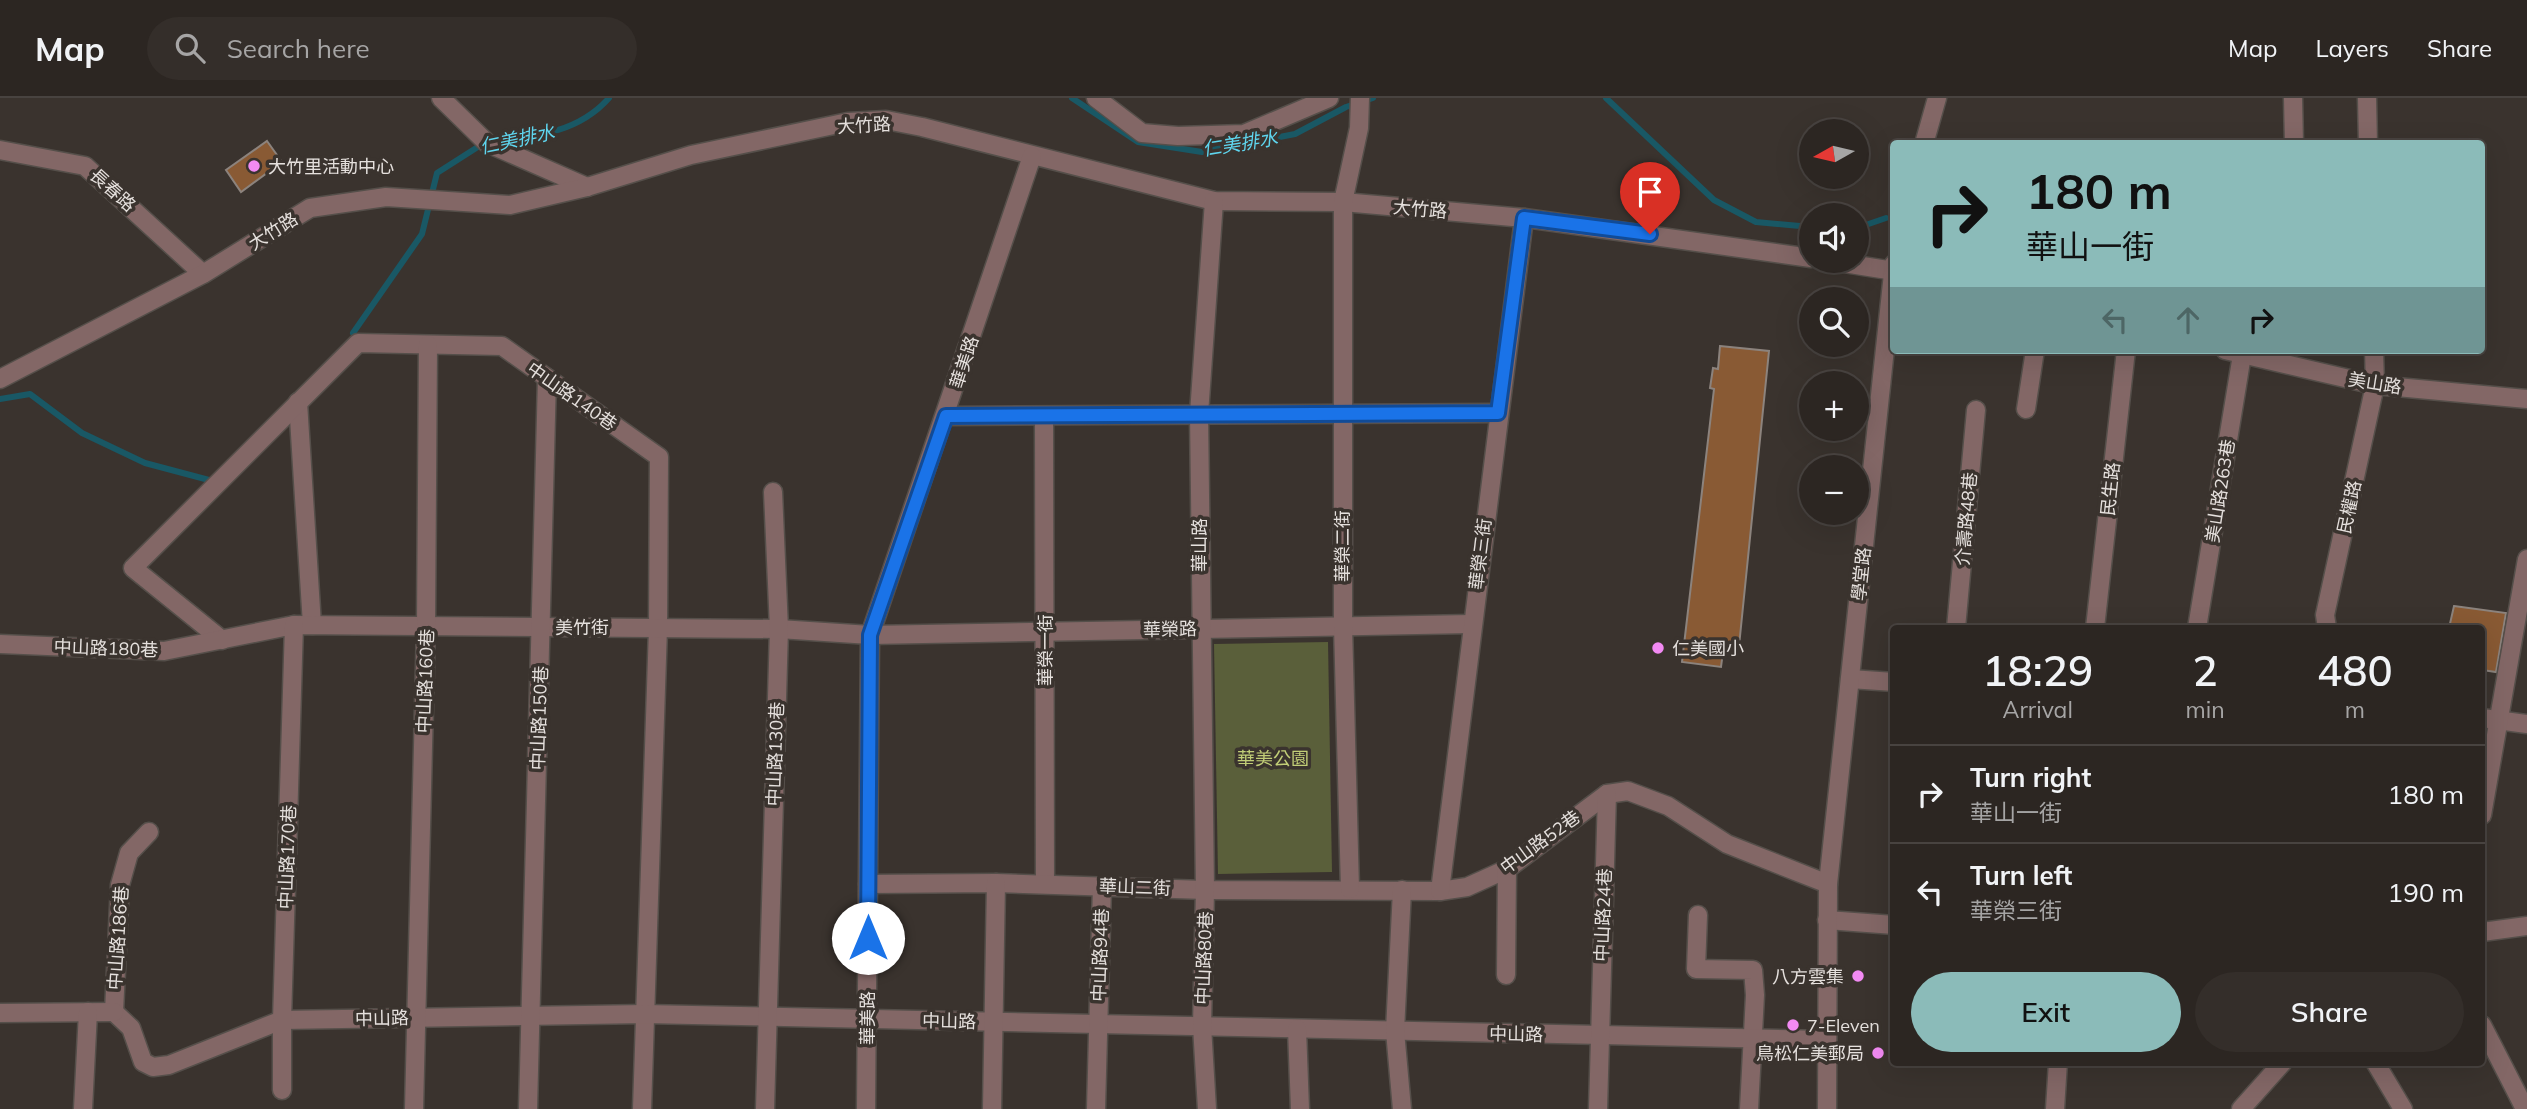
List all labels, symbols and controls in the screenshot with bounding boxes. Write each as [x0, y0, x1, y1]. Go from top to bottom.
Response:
search box [147, 17, 637, 80]
text: Map [35, 28, 105, 69]
icon: search [171, 29, 209, 67]
text: Search here [227, 32, 370, 65]
text: Map [2228, 33, 2277, 63]
text: Layers [2315, 33, 2389, 63]
text: Share [2427, 33, 2492, 63]
street label: 大竹路 [836, 112, 892, 138]
water label: 仁美排水 [477, 119, 558, 159]
north arrow [1799, 119, 1869, 189]
map controls [1799, 119, 1869, 525]
water label: 仁美排水 [1201, 125, 1280, 161]
place label: 大竹里活動中心 [268, 155, 394, 178]
marker: 大竹里活動中心 [246, 158, 262, 174]
text: 180 m [2026, 160, 2172, 221]
pin [1620, 162, 1680, 234]
street label: 長春路 [85, 163, 141, 217]
icon: right [1911, 168, 2002, 259]
icon: arrive [1631, 173, 1669, 211]
street label: 大竹路 [1392, 195, 1448, 223]
button: sound [1799, 203, 1869, 273]
street label: 大竹路 [244, 207, 302, 255]
text: 華山一街 [2026, 226, 2154, 266]
button: search [1799, 287, 1869, 357]
icon: left [2096, 301, 2134, 339]
icon: ahead [2169, 301, 2207, 339]
icon: right [2242, 301, 2280, 339]
street label: 華美路 [945, 333, 983, 391]
street label: 中山路140巷 [523, 357, 621, 435]
street label: 美山路 [2347, 367, 2403, 399]
button: + [1799, 371, 1869, 441]
street label: 美山路263巷 [2200, 438, 2240, 544]
button: − [1799, 455, 1869, 525]
street label: 民生路 [2096, 461, 2124, 517]
street label: 介壽路48巷 [1950, 471, 1982, 567]
street label: 民權路 [2332, 478, 2366, 536]
street label: 華榮二街 [1331, 510, 1354, 582]
street label: 華榮三街 [1464, 517, 1496, 591]
street label: 華山路 [1188, 518, 1211, 572]
street label: 學堂路 [1847, 546, 1875, 602]
street label: 華榮一街 [1034, 614, 1057, 686]
street label: 美竹街 [555, 616, 609, 639]
street label: 華榮路 [1143, 617, 1197, 641]
street label: 中山路160巷 [412, 628, 438, 734]
street label: 中山路180巷 [53, 635, 159, 661]
place label: 仁美國小 [1672, 637, 1744, 660]
marker: 仁美國小 [1650, 640, 1666, 656]
text: 18:29 [1982, 644, 2093, 697]
text: 2 [2192, 644, 2218, 697]
text: 480 [2317, 644, 2393, 697]
street label: 中山路150巷 [526, 665, 552, 771]
text: Arrival [2003, 695, 2073, 724]
text: min [2185, 695, 2225, 724]
text: m [2345, 695, 2365, 724]
street label: 中山路130巷 [762, 701, 788, 807]
park label: 華美公園 [1237, 747, 1309, 770]
text: Turn right [1970, 761, 2091, 794]
icon: right [1911, 775, 1949, 813]
text: 180 m [2388, 778, 2464, 811]
text: 華山一街 [1970, 798, 2062, 827]
street label: 中山路170巷 [274, 804, 300, 910]
street label: 中山路52巷 [1495, 805, 1585, 879]
text: Turn left [1970, 859, 2072, 892]
street label: 中山路24巷 [1590, 868, 1616, 962]
icon: left [1911, 873, 1949, 911]
street label: 華山二街 [1099, 874, 1171, 900]
text: 190 m [2388, 876, 2464, 909]
street label: 中山路186巷 [103, 885, 133, 991]
text: 華榮三街 [1970, 896, 2062, 925]
position arrow [831, 901, 905, 975]
street label: 中山路94巷 [1087, 908, 1113, 1002]
street label: 中山路80巷 [1191, 911, 1217, 1005]
place label: 八方雲集 [1772, 965, 1844, 988]
marker: 八方雲集 [1850, 968, 1866, 984]
button: Exit [1911, 972, 2181, 1052]
button: Share [2195, 972, 2464, 1052]
street label: 華美路 [856, 991, 879, 1045]
street label: 中山路 [355, 1006, 409, 1030]
street label: 中山路 [922, 1009, 976, 1033]
place label: 7-Eleven [1807, 1014, 1880, 1037]
marker: 7-Eleven [1785, 1017, 1801, 1033]
street label: 中山路 [1489, 1022, 1543, 1046]
place label: 鳥松仁美郵局 [1756, 1042, 1864, 1065]
marker: 鳥松仁美郵局 [1870, 1045, 1886, 1061]

